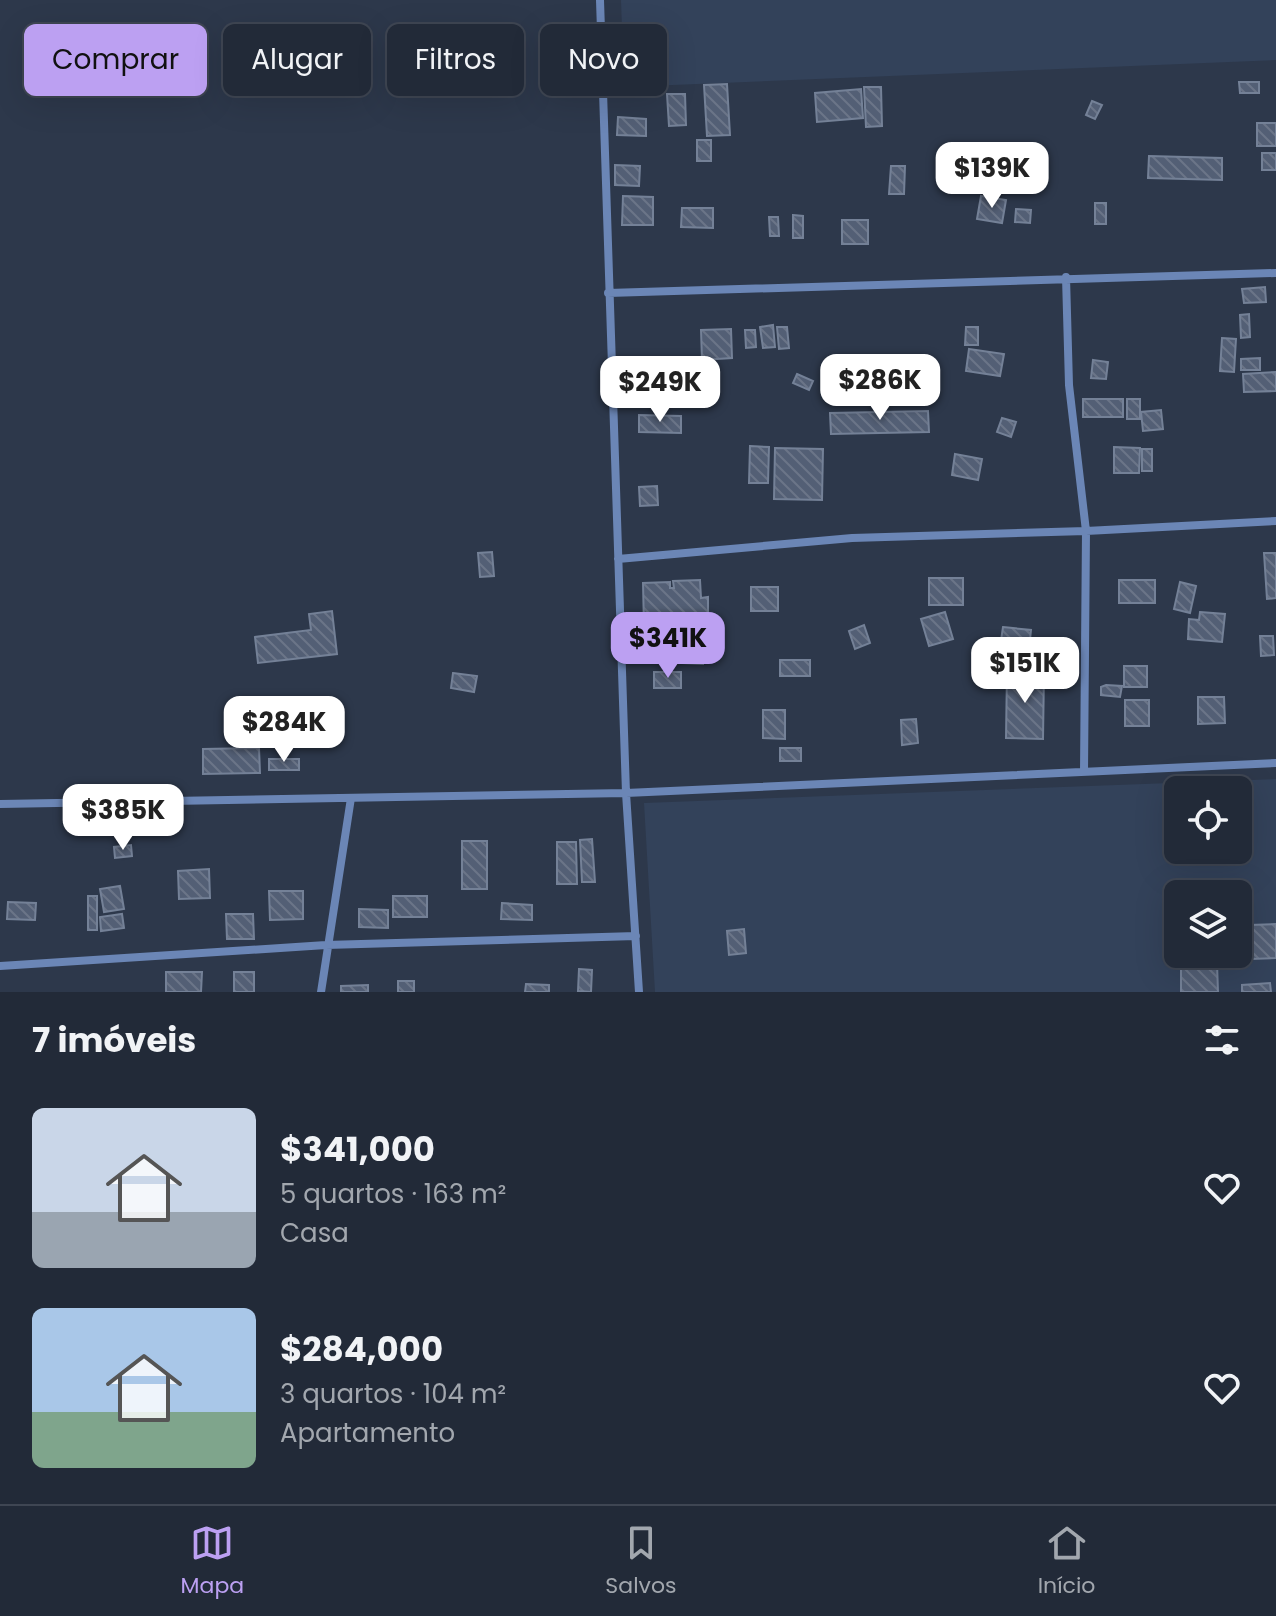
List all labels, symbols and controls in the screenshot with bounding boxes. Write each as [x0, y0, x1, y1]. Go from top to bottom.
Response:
chip: Comprar [24, 24, 207, 96]
chip: Alugar [223, 24, 371, 96]
chip: Filtros [387, 24, 524, 96]
chip: Novo [540, 24, 667, 96]
pin: $139K [936, 142, 1048, 210]
text: $139K [954, 150, 1030, 186]
pin: $286K [824, 354, 936, 422]
pin: $249K [604, 356, 716, 424]
text: $286K [838, 362, 922, 398]
text: $249K [618, 364, 702, 400]
pin: $341K [612, 612, 724, 680]
text: $341K [629, 620, 707, 656]
pin: $151K [969, 637, 1081, 705]
text: $151K [989, 645, 1061, 681]
pin: $284K [228, 696, 340, 764]
text: $284K [242, 704, 326, 740]
map controls [1164, 776, 1252, 968]
button: locate [1164, 776, 1252, 864]
pin: $385K [67, 784, 179, 852]
text: $385K [81, 792, 165, 828]
button: layers [1164, 880, 1252, 968]
text: 7 imóveis [32, 1016, 196, 1064]
icon: filters [1200, 1018, 1244, 1062]
text: $341,000 [280, 1125, 435, 1173]
icon: home [96, 1140, 192, 1236]
icon: heart [1200, 1166, 1244, 1210]
text: 5 quartos · 163 m² [280, 1176, 506, 1212]
text: Casa [280, 1215, 349, 1251]
text: $284,000 [280, 1325, 443, 1373]
icon: home [96, 1340, 192, 1436]
icon: heart [1200, 1366, 1244, 1410]
text: 3 quartos · 104 m² [280, 1376, 506, 1412]
text: Apartamento [280, 1415, 455, 1451]
tab: Mapa [181, 1521, 244, 1602]
tab: Salvos [605, 1521, 676, 1602]
tab: Início [1038, 1521, 1095, 1602]

